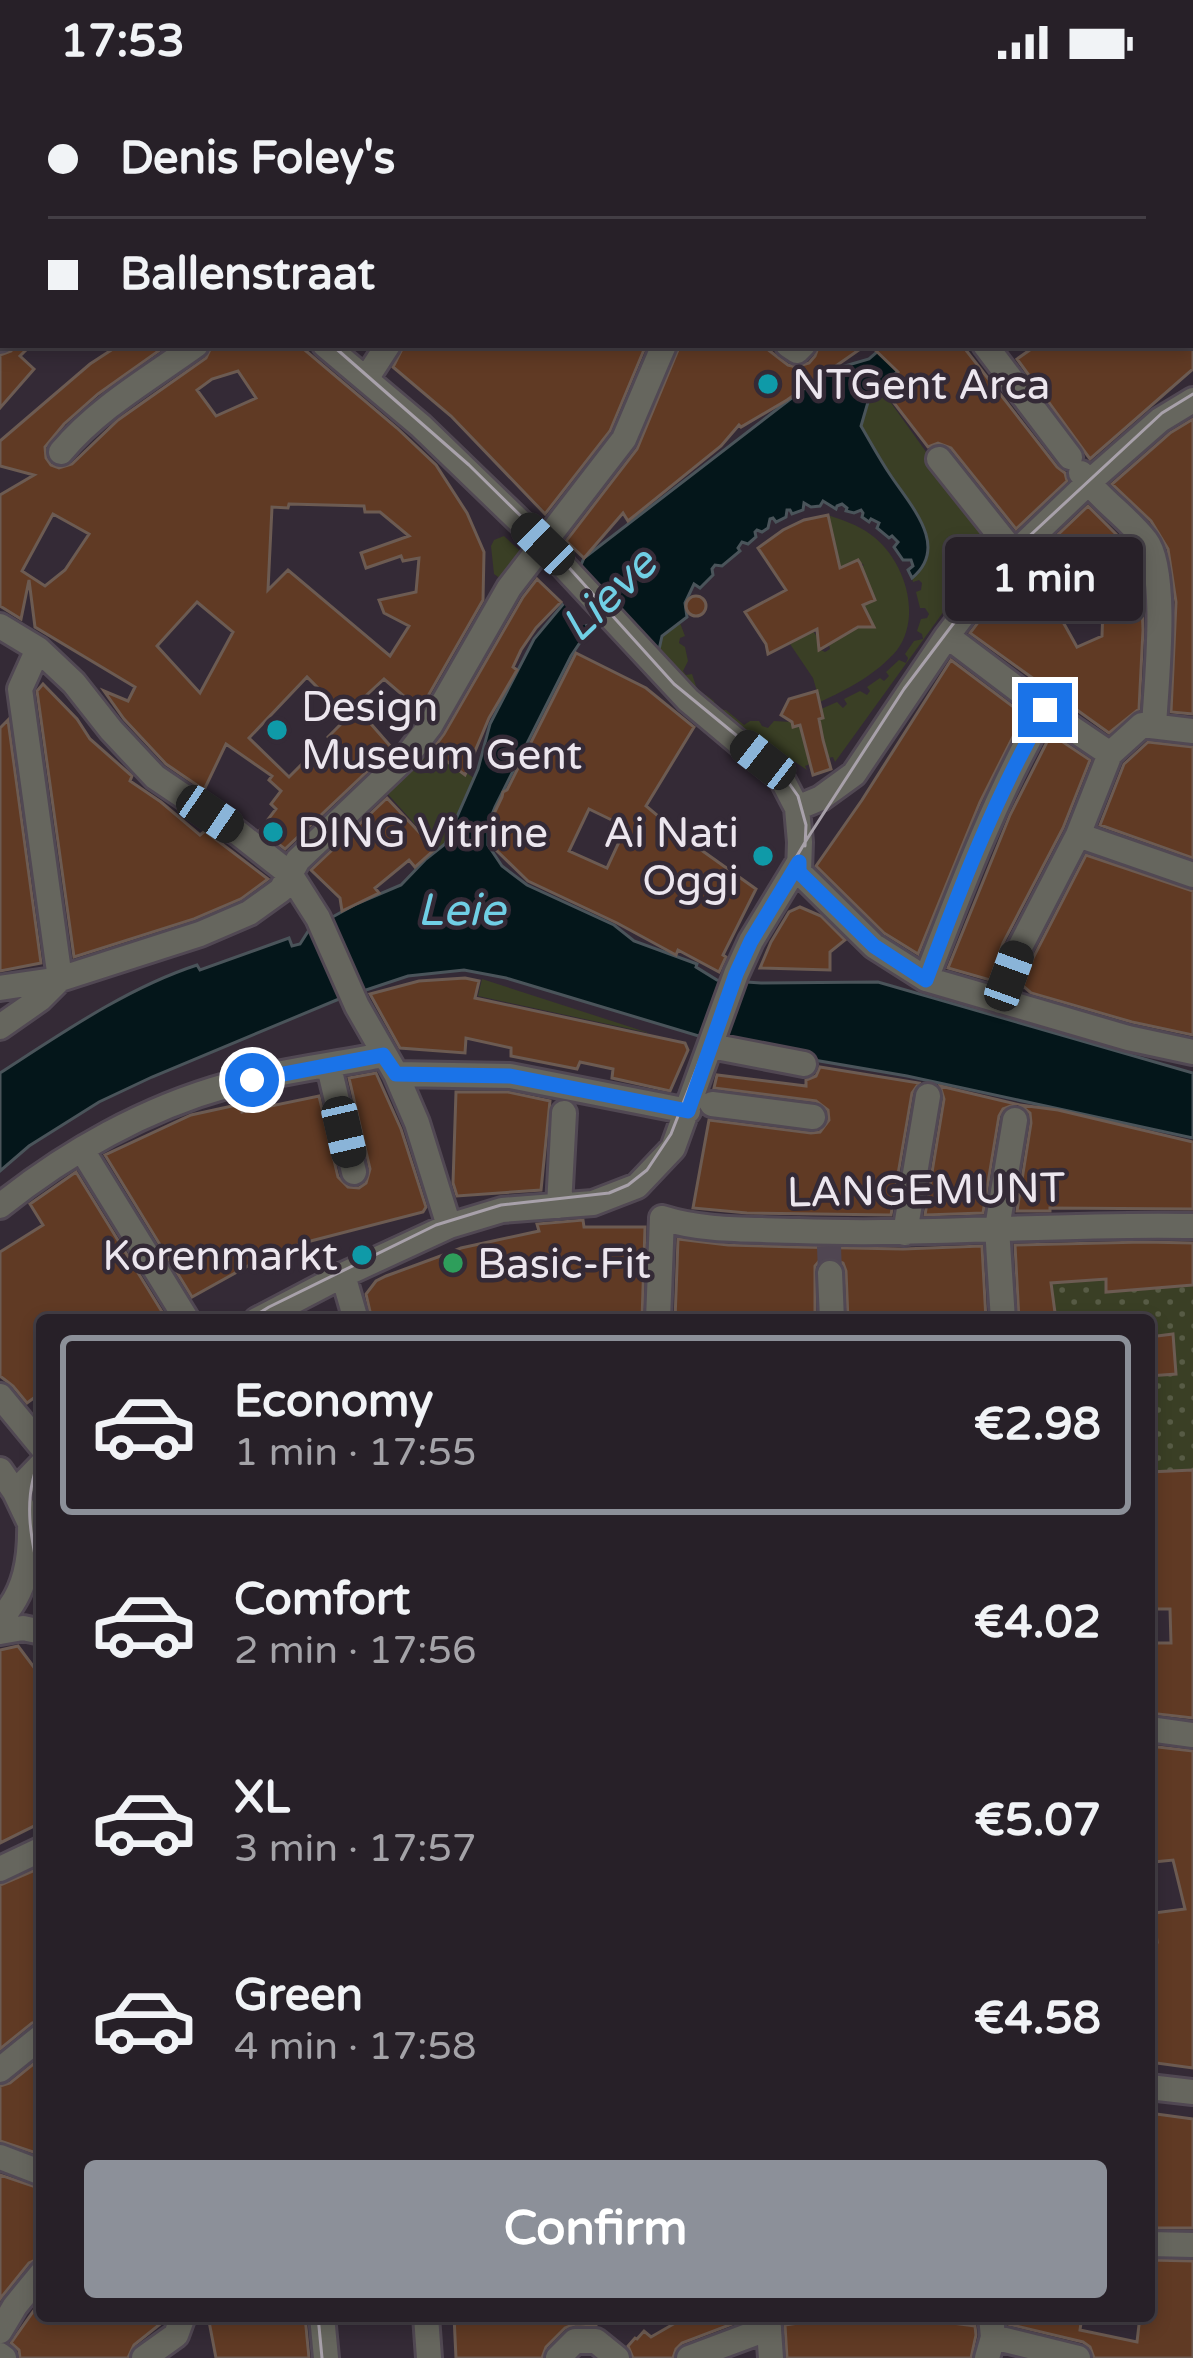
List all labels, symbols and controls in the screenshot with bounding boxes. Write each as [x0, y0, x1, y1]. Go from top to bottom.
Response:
text: 17:53 [60, 15, 185, 69]
text: Denis Foley's [120, 132, 395, 186]
text: Ballenstraat [120, 248, 375, 302]
place label: NTGent Arca [792, 360, 1050, 411]
marker: NTGent Arca [755, 371, 781, 397]
car [505, 506, 581, 582]
water label: Lieve [551, 536, 670, 654]
callout: 1 min [946, 536, 1144, 620]
text: 1 min [992, 555, 1096, 602]
place label: Design Museum Gent [301, 682, 582, 781]
route end [1018, 683, 1072, 737]
marker: Design Museum Gent [264, 717, 290, 743]
car [724, 724, 802, 796]
car [170, 779, 250, 849]
place label: DING Vitrine [297, 808, 548, 859]
place label: Ai Nati Oggi [603, 808, 739, 907]
marker: DING Vitrine [260, 819, 286, 845]
marker: Ai Nati Oggi [750, 843, 776, 869]
water label: Leie [417, 884, 508, 938]
car [980, 936, 1038, 1016]
route start [225, 1053, 279, 1107]
car [318, 1093, 370, 1171]
street label: LANGEMUNT [786, 1163, 1066, 1218]
place label: Korenmarkt [102, 1231, 338, 1282]
place label: Basic-Fit [477, 1239, 651, 1290]
marker: Korenmarkt [349, 1242, 375, 1268]
marker: Basic-Fit [440, 1250, 466, 1276]
icon: car [90, 1371, 198, 1479]
text: Economy [234, 1375, 433, 1429]
text: €2.98 [974, 1398, 1101, 1452]
text: 1 min · 17:55 [234, 1429, 476, 1476]
icon: car [90, 1569, 198, 1677]
text: Comfort [234, 1573, 410, 1627]
text: €4.02 [974, 1596, 1101, 1650]
text: 2 min · 17:56 [234, 1627, 476, 1674]
icon: car [90, 1767, 198, 1875]
text: XL [234, 1771, 290, 1825]
text: €5.07 [974, 1794, 1101, 1848]
text: 3 min · 17:57 [234, 1825, 476, 1872]
icon: car [90, 1965, 198, 2073]
text: Green [234, 1969, 363, 2023]
text: €4.58 [974, 1992, 1101, 2046]
text: 4 min · 17:58 [234, 2023, 476, 2070]
button: Confirm [84, 2160, 1107, 2298]

